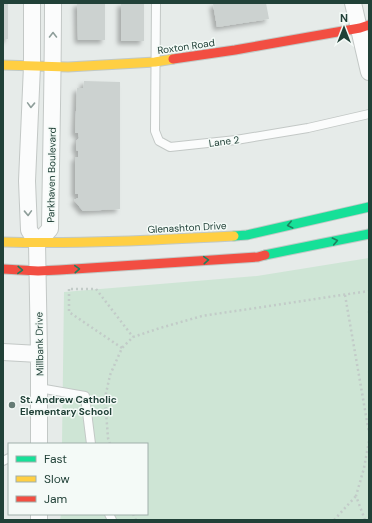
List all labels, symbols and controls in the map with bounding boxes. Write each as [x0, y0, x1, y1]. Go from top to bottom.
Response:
north arrow [324, 8, 364, 48]
text: N [340, 11, 348, 25]
one-way arrow [49, 32, 57, 38]
street label: Roxton Road [157, 36, 216, 57]
one-way arrow [26, 102, 35, 108]
street label: Parkhaven Boulevard [44, 127, 59, 223]
street label: Lane 2 [208, 133, 240, 150]
one-way arrow [24, 210, 32, 216]
street label: Glenashton Drive [147, 219, 227, 236]
one-way arrow [287, 221, 293, 229]
one-way arrow [331, 237, 338, 246]
one-way arrow [203, 256, 209, 264]
one-way arrow [73, 264, 80, 273]
one-way arrow [17, 266, 23, 274]
street label: Millbank Drive [32, 312, 47, 376]
place label: St. Andrew Catholic Elementary School [20, 393, 117, 418]
marker: St. Andrew Catholic Elementary School [7, 400, 17, 410]
legend [8, 443, 148, 515]
text: Fast [44, 451, 67, 467]
text: Slow [44, 471, 70, 487]
text: Jam [44, 491, 67, 507]

